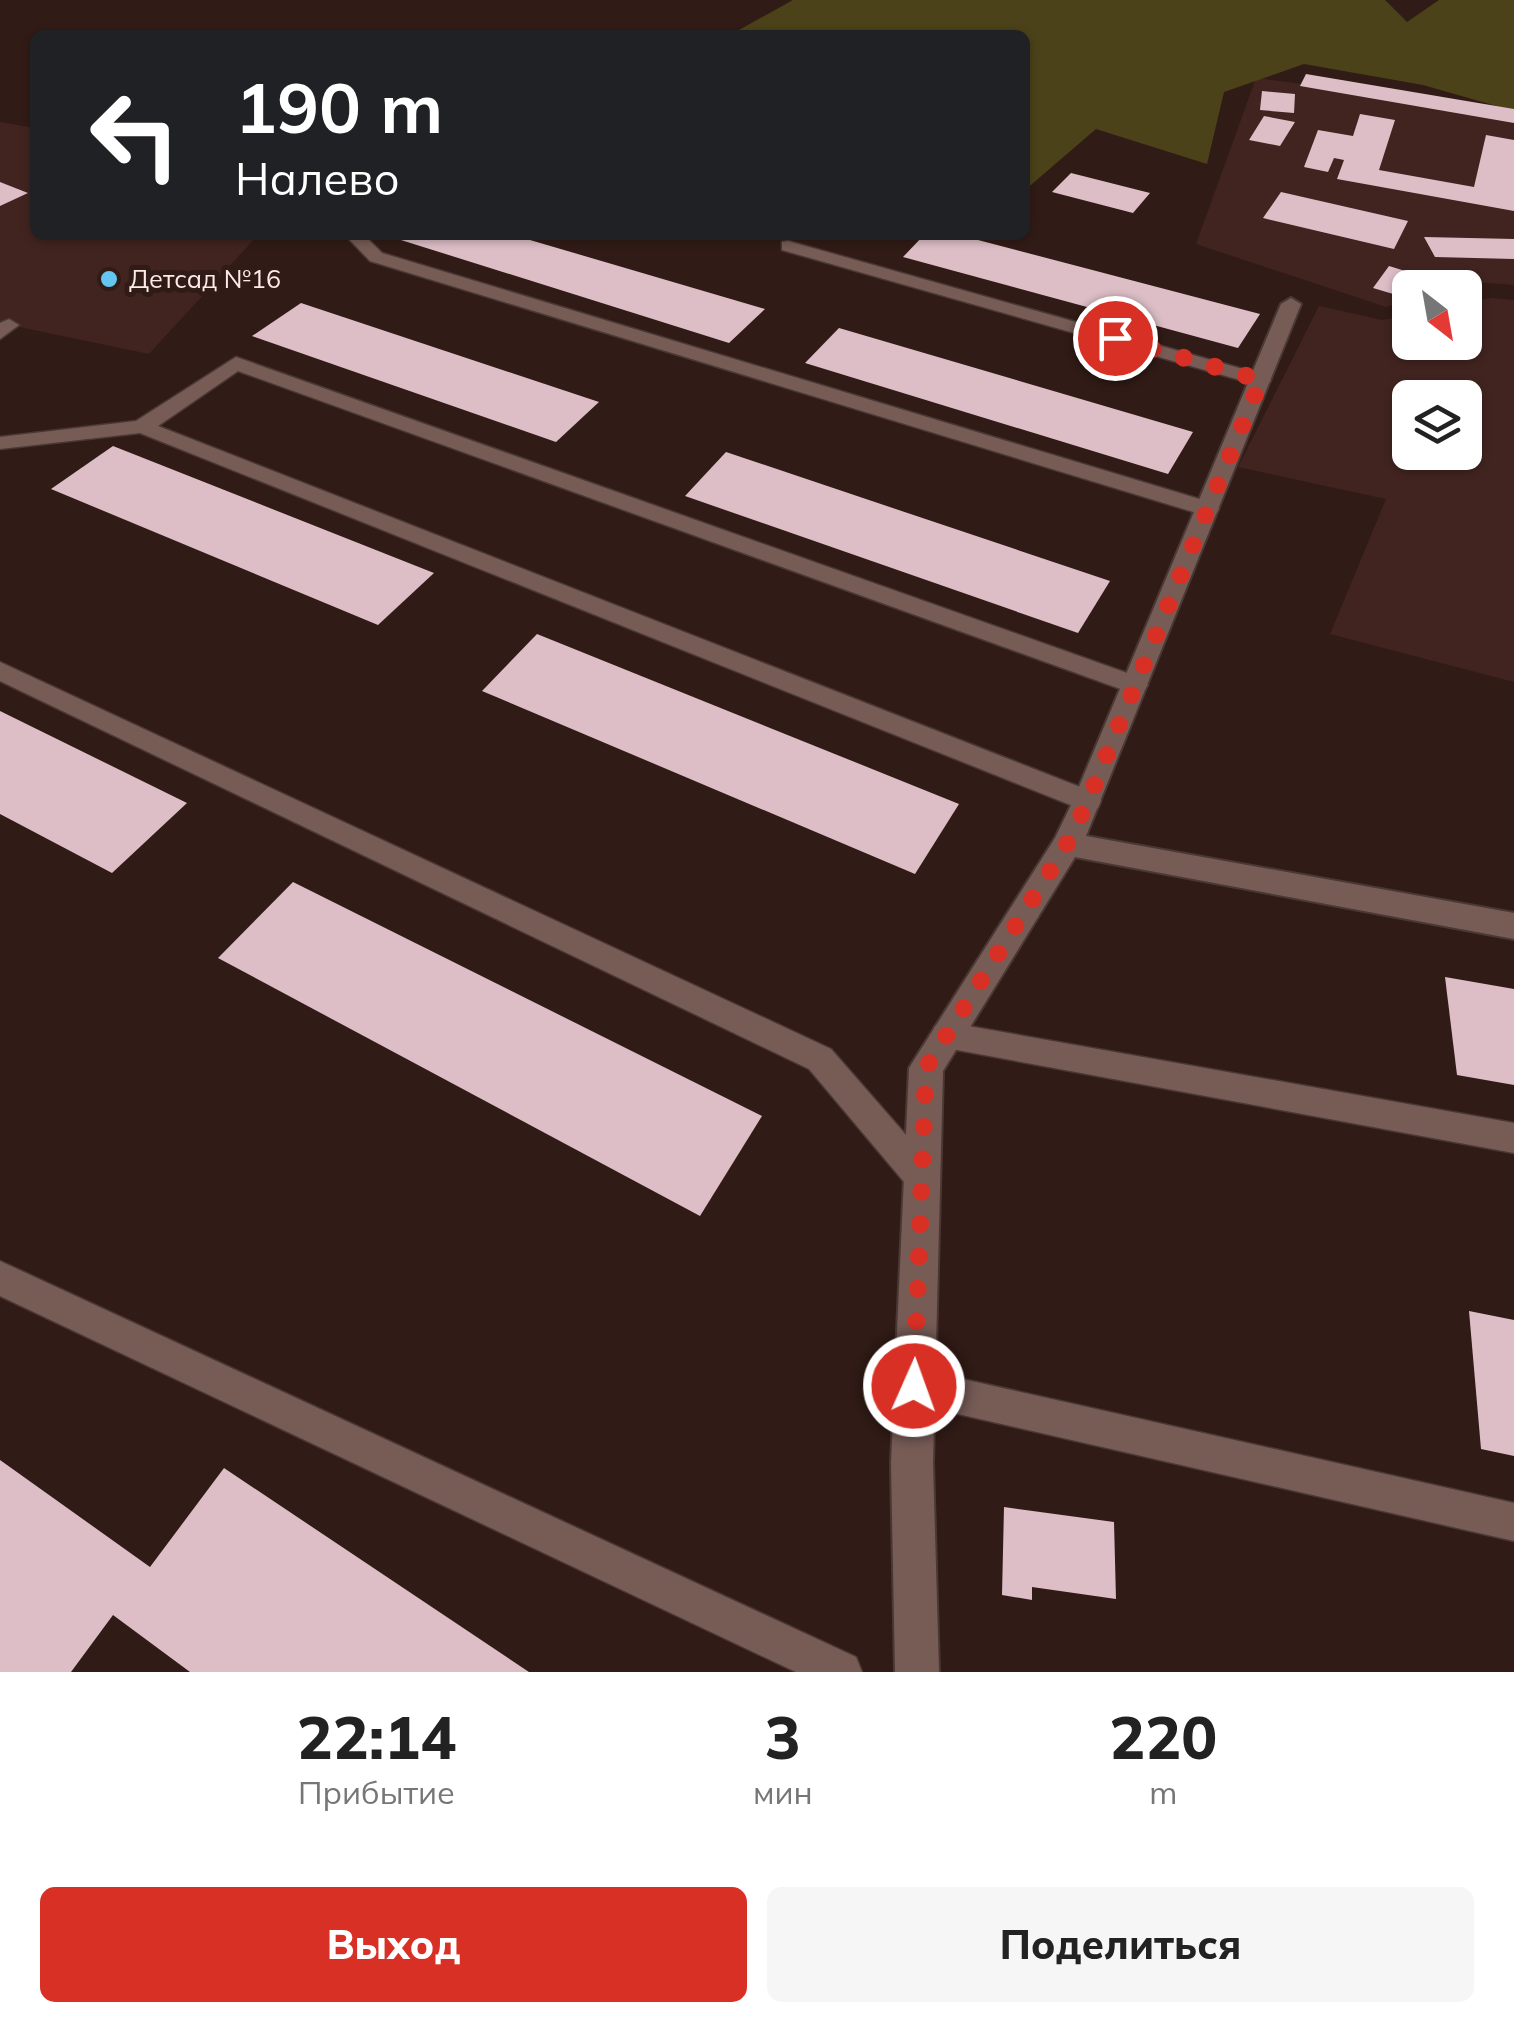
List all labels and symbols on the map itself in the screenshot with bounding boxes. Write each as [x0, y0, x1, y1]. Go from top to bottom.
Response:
place label: Детсад №16 [129, 263, 281, 294]
marker: Детсад №16 [98, 268, 120, 290]
north arrow [1392, 270, 1482, 360]
pin [1073, 296, 1158, 381]
position arrow [862, 1334, 966, 1438]

